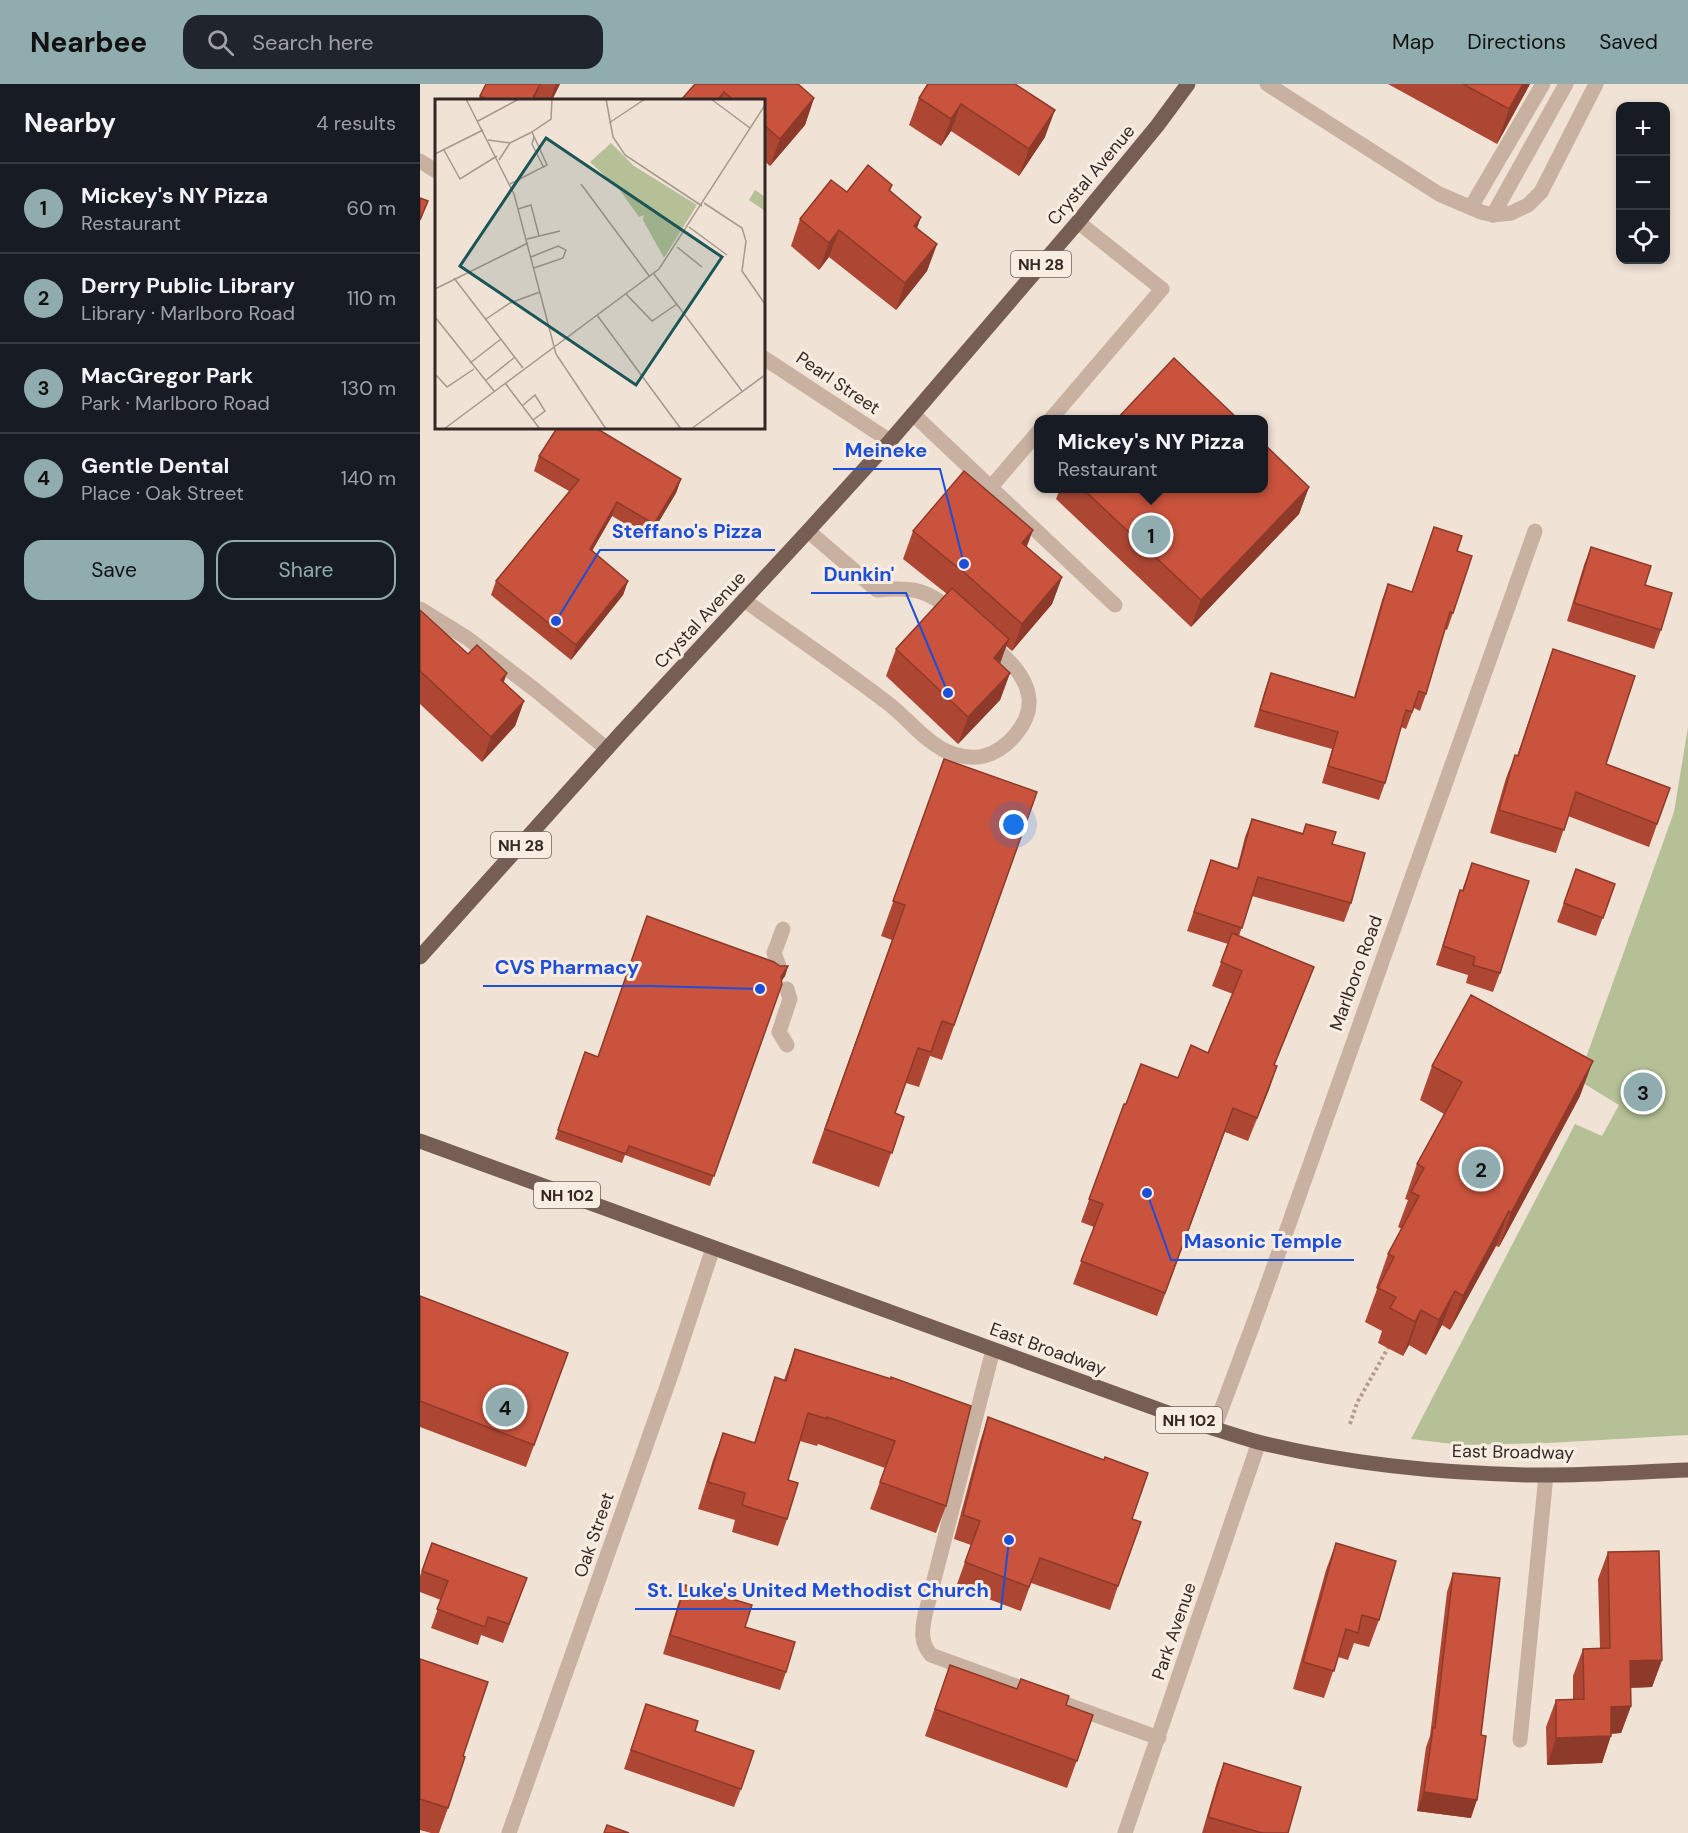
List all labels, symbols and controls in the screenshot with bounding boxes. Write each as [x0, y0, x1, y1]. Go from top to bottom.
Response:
search box [183, 15, 603, 69]
text: Nearbee [30, 24, 147, 61]
icon: search [204, 26, 237, 59]
text: Search here [252, 28, 374, 57]
text: Map [1392, 28, 1434, 56]
text: Directions [1467, 28, 1566, 56]
text: Saved [1599, 28, 1658, 56]
inset map [435, 99, 765, 429]
map controls [1616, 102, 1670, 264]
button: + [1616, 102, 1670, 156]
text: Nearby [24, 106, 116, 140]
text: 4 results [316, 110, 396, 136]
street label: Crystal Avenue [1042, 120, 1140, 230]
button: − [1616, 156, 1670, 210]
text: Mickey's NY Pizza [81, 181, 268, 210]
text: 1 [40, 195, 47, 221]
text: 60 m [347, 195, 396, 221]
text: Restaurant [81, 210, 181, 236]
button: locate [1616, 210, 1670, 264]
road number: NH 28 [1011, 251, 1071, 277]
text: Derry Public Library [81, 271, 295, 300]
text: 2 [38, 285, 49, 311]
text: 110 m [347, 285, 396, 311]
text: Library · Marlboro Road [81, 300, 295, 326]
street label: Pearl Street [791, 346, 885, 420]
text: MacGregor Park [81, 361, 253, 390]
text: 3 [37, 375, 50, 401]
text: 130 m [341, 375, 396, 401]
text: Park · Marlboro Road [81, 390, 270, 416]
popup [1034, 415, 1268, 493]
text: Mickey's NY Pizza [1057, 427, 1245, 456]
callout: Meineke [833, 431, 940, 469]
text: Meineke [845, 437, 927, 463]
text: Gentle Dental [81, 451, 229, 480]
text: Restaurant [1057, 456, 1158, 482]
text: 4 [37, 465, 50, 491]
text: 140 m [341, 465, 396, 491]
text: Place · Oak Street [81, 480, 244, 506]
callout: Steffano's Pizza [600, 512, 775, 550]
pin: 1 [1132, 512, 1170, 558]
text: Steffano's Pizza [612, 518, 762, 544]
button: Save [24, 540, 204, 600]
button: Share [216, 540, 396, 600]
callout: Dunkin' [811, 555, 906, 593]
text: Dunkin' [823, 561, 895, 587]
street label: Crystal Avenue [649, 566, 751, 674]
your location [999, 810, 1028, 839]
road number: NH 28 [491, 832, 551, 858]
street label: Marlboro Road [1324, 912, 1388, 1034]
callout: CVS Pharmacy [483, 948, 651, 986]
text: CVS Pharmacy [495, 954, 639, 980]
pin: 3 [1624, 1070, 1662, 1114]
pin: 2 [1462, 1146, 1500, 1192]
road number: NH 102 [534, 1182, 600, 1208]
callout: Masonic Temple [1171, 1222, 1354, 1260]
text: Masonic Temple [1184, 1228, 1342, 1254]
street label: East Broadway [986, 1317, 1110, 1381]
pin: 4 [486, 1384, 524, 1430]
road number: NH 102 [1156, 1407, 1222, 1433]
street label: East Broadway [1452, 1439, 1574, 1465]
street label: Oak Street [568, 1489, 620, 1581]
callout: St. Luke's United Methodist Church [635, 1571, 1001, 1609]
text: St. Luke's United Methodist Church [647, 1577, 989, 1603]
street label: Park Avenue [1146, 1579, 1202, 1683]

